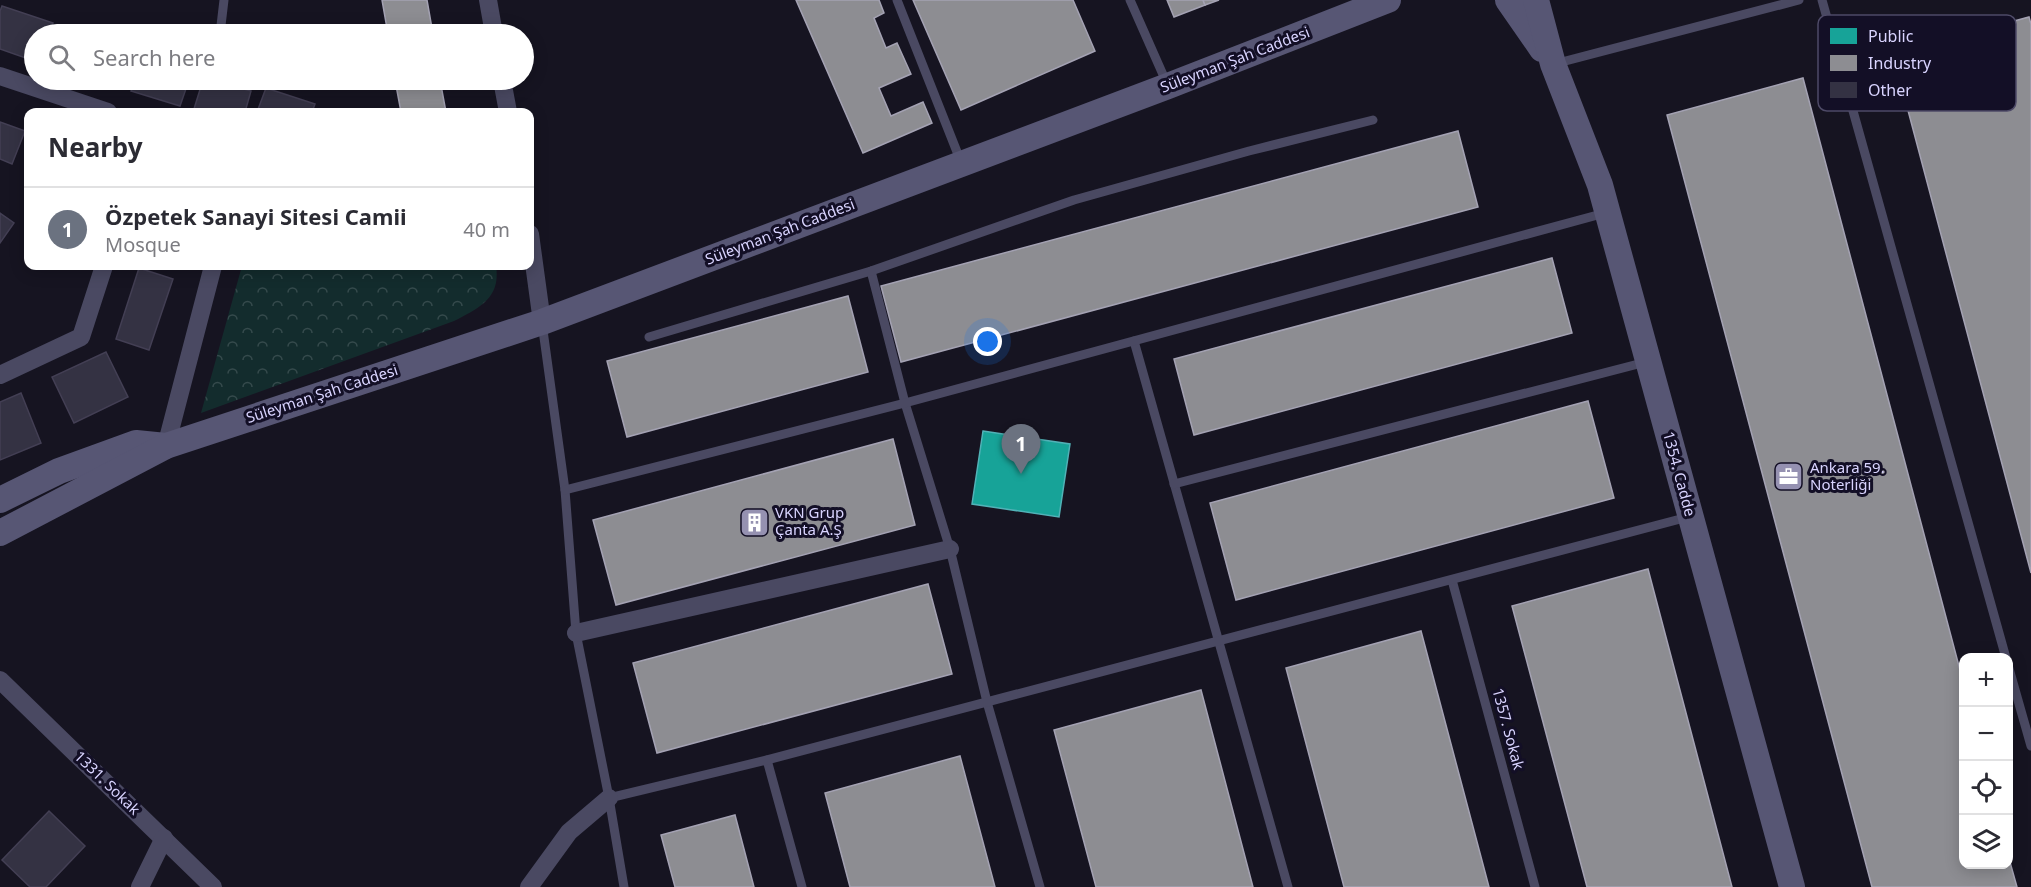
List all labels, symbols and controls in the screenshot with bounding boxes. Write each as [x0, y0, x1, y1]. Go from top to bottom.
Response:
legend [1818, 15, 2016, 111]
street label: Süleyman Şah Caddesi [1157, 21, 1312, 97]
search box [24, 24, 534, 90]
text: Public [1868, 25, 1914, 47]
icon: search [45, 41, 78, 74]
text: Search here [93, 42, 215, 72]
text: Industry [1868, 52, 1932, 74]
text: Other [1868, 79, 1912, 101]
text: Nearby [48, 129, 143, 165]
street label: Süleyman Şah Caddesi [702, 193, 857, 269]
text: Özpetek Sanayi Sitesi Camii [105, 201, 407, 231]
text: 1 [62, 216, 73, 243]
text: 40 m [463, 216, 510, 243]
text: Mosque [105, 231, 181, 258]
your location [973, 327, 1002, 356]
street label: Süleyman Şah Caddesi [243, 359, 400, 427]
pin: 1 [1002, 424, 1040, 474]
street label: 1354. Cadde [1659, 429, 1701, 518]
place label: Ankara 59. Noterliği [1810, 457, 1885, 494]
office icon: Ankara 59. Noterliği [1773, 461, 1805, 493]
place label: VKN Grup Çanta A.Ş [775, 502, 844, 539]
building icon: VKN Grup Çanta A.Ş [738, 506, 770, 538]
map controls [1959, 653, 2013, 869]
button: + [1959, 653, 2013, 707]
street label: 1357. Sokak [1488, 686, 1529, 772]
button: − [1959, 707, 2013, 761]
street label: 1331. Sokak [71, 746, 145, 819]
button: locate [1959, 761, 2013, 815]
button: layers [1959, 815, 2013, 869]

